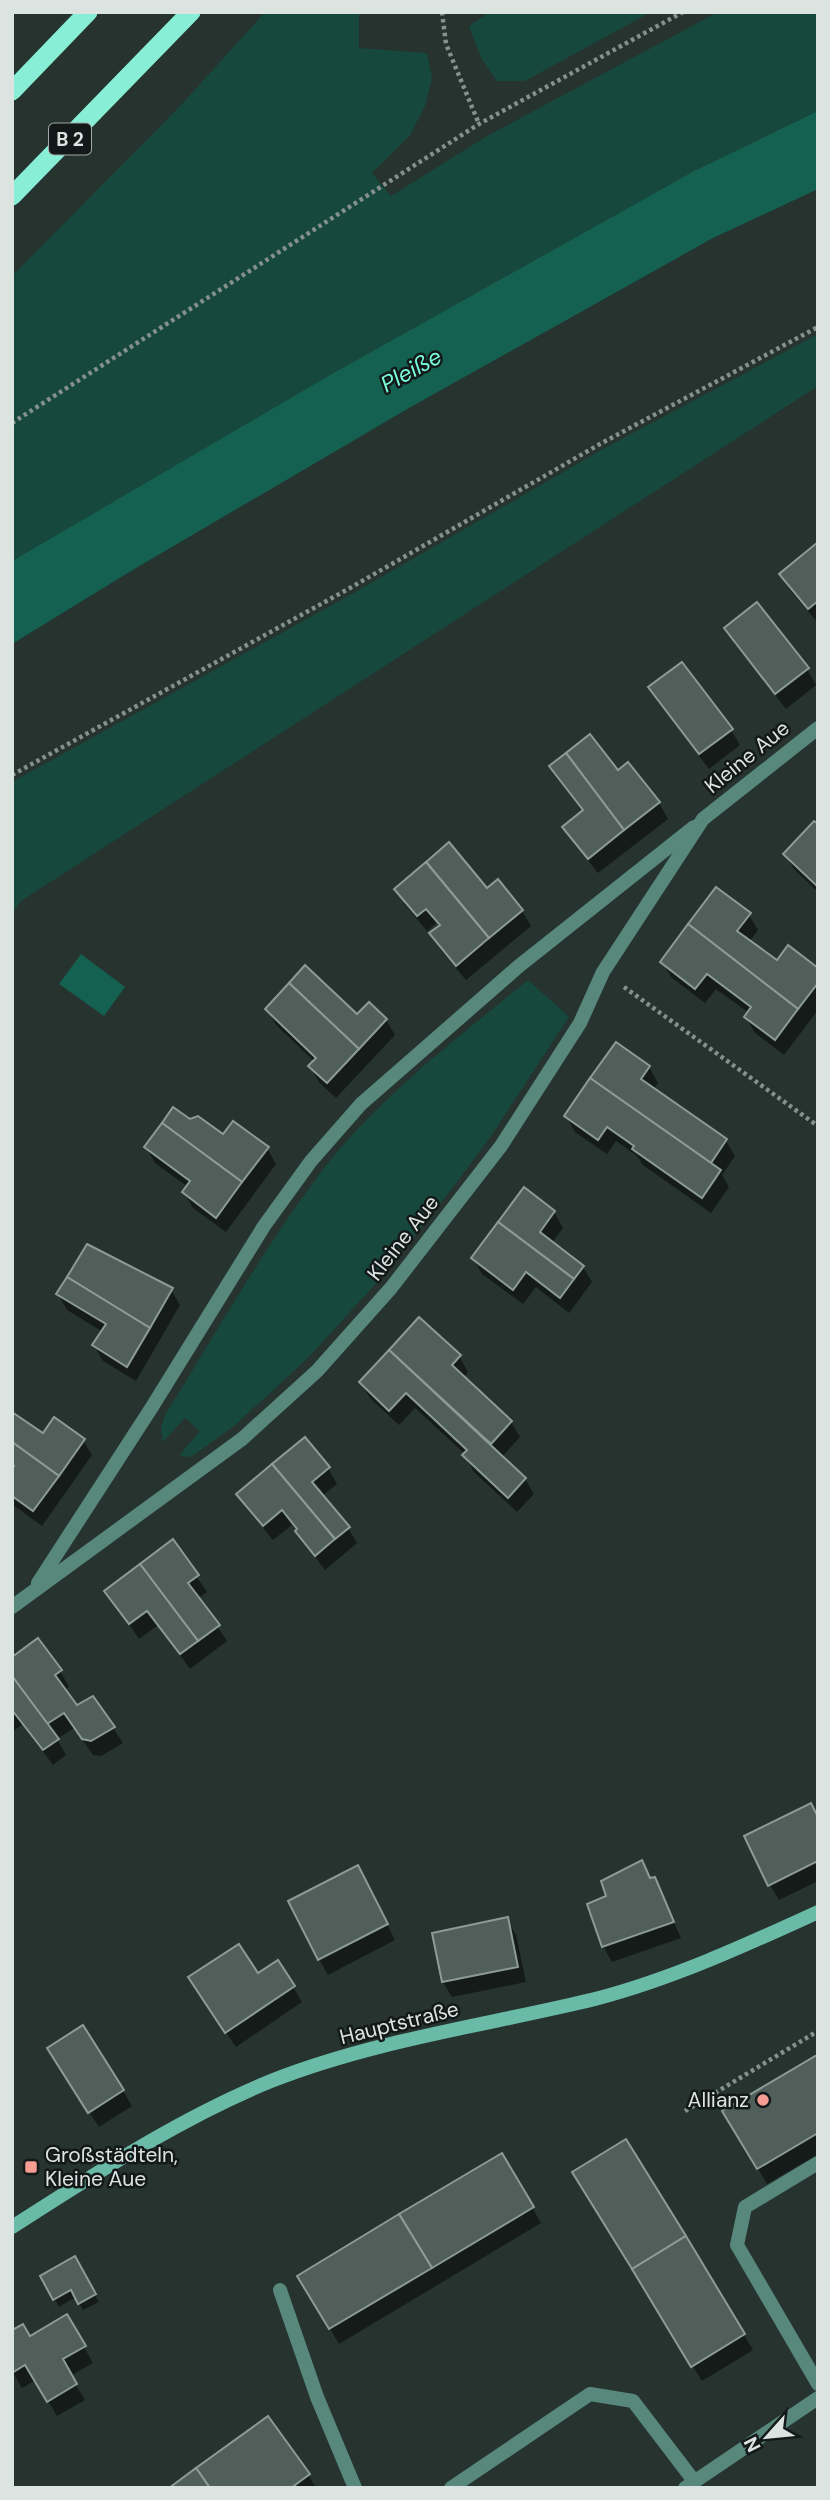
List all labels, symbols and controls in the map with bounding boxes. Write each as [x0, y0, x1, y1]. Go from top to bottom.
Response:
road number: B 2 [49, 124, 91, 154]
water label: Pleiße [375, 341, 447, 399]
street label: Kleine Aue [699, 714, 795, 800]
street label: Kleine Aue [361, 1189, 445, 1286]
street label: Hauptstraße [337, 1995, 462, 2051]
place label: Allianz [688, 2086, 749, 2114]
marker: Allianz [755, 2092, 771, 2108]
place label: Großstädteln, Kleine Aue [45, 2141, 178, 2193]
marker: Großstädteln, Kleine Aue [23, 2159, 39, 2175]
north arrow [732, 2402, 802, 2472]
text: N [738, 2433, 767, 2456]

